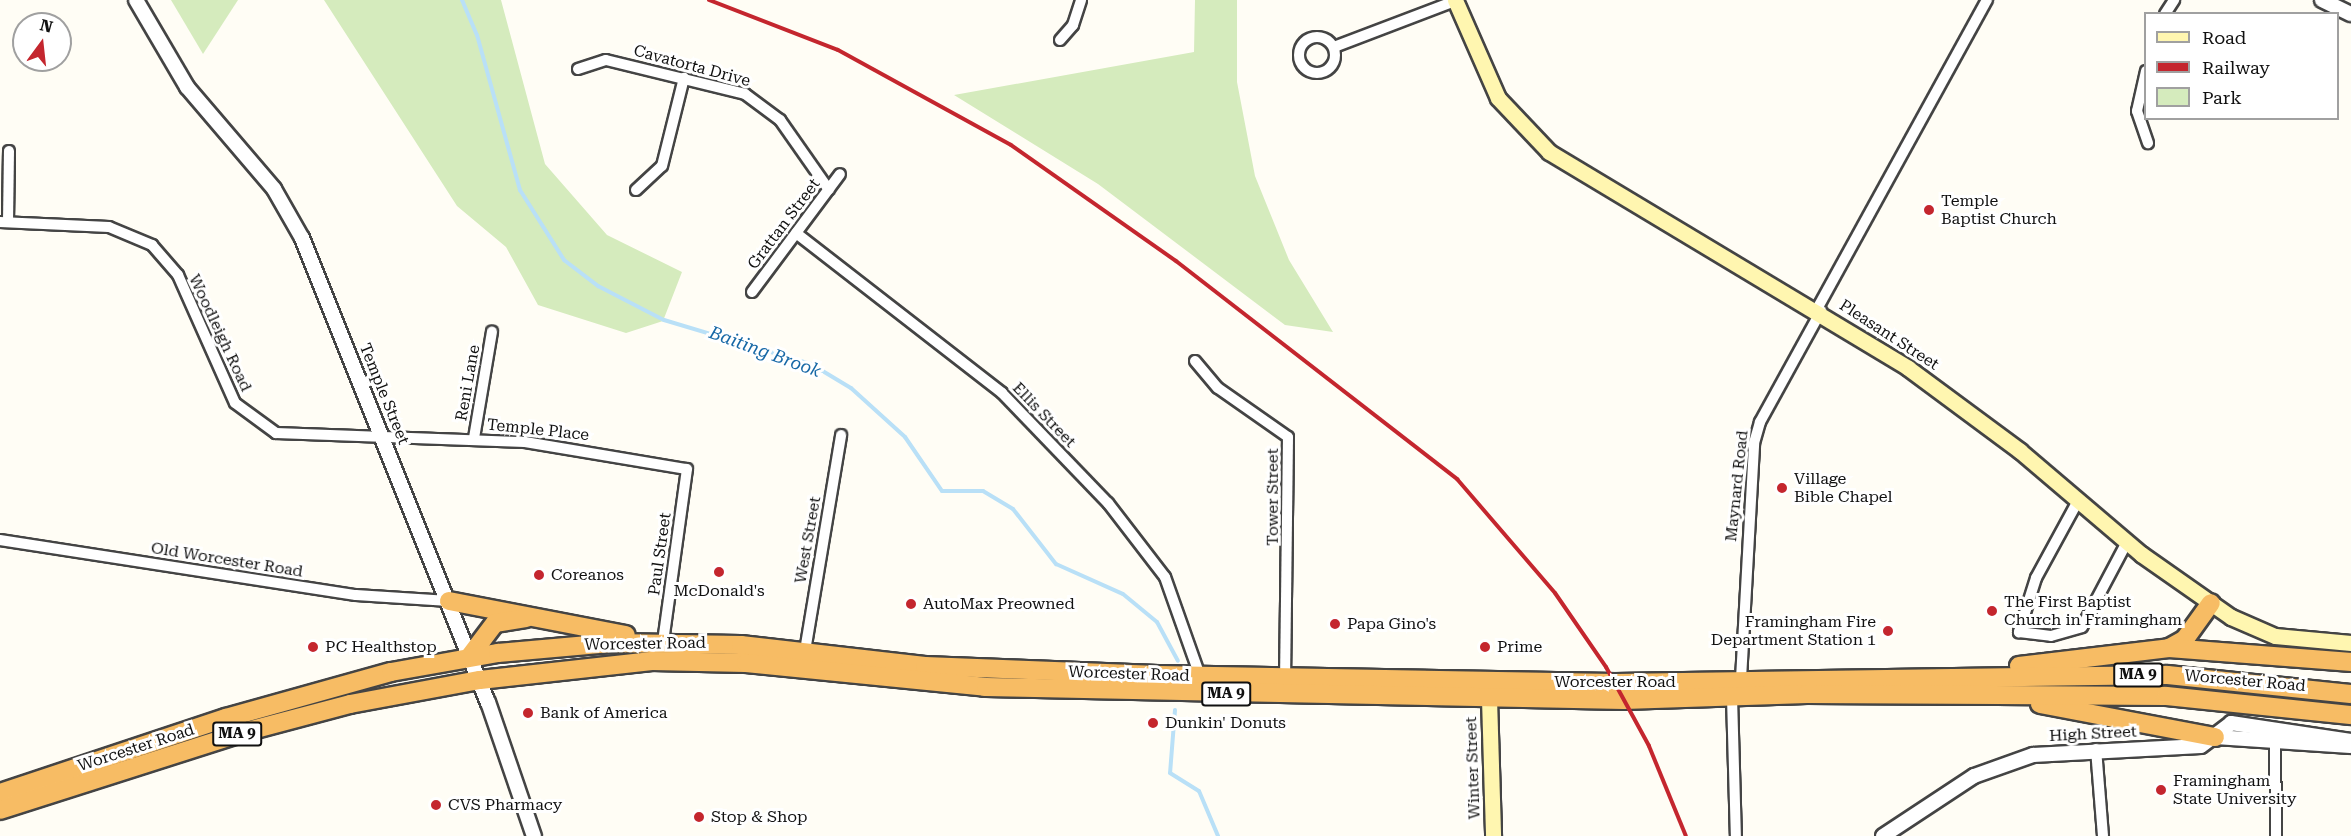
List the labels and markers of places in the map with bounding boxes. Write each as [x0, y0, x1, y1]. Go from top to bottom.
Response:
place label: Temple Baptist Church [1941, 191, 2057, 229]
marker: Temple Baptist Church [1922, 203, 1936, 217]
place label: Village Bible Chapel [1794, 469, 1892, 507]
marker: Village Bible Chapel [1775, 481, 1789, 495]
place label: Coreanos [551, 565, 624, 585]
marker: McDonald's [712, 565, 726, 579]
marker: Coreanos [532, 568, 546, 582]
place label: McDonald's [673, 581, 765, 601]
place label: The First Baptist Church in Framingham [2004, 592, 2182, 630]
place label: AutoMax Preowned [923, 594, 1075, 614]
marker: AutoMax Preowned [904, 597, 918, 611]
marker: The First Baptist Church in Framingham [1985, 604, 1999, 618]
place label: Framingham Fire Department Station 1 [1711, 612, 1876, 650]
place label: Papa Gino's [1347, 614, 1436, 634]
marker: Papa Gino's [1328, 617, 1342, 631]
marker: Framingham Fire Department Station 1 [1881, 624, 1895, 638]
place label: PC Healthstop [325, 637, 437, 657]
place label: Prime [1497, 637, 1542, 657]
marker: PC Healthstop [306, 640, 320, 654]
marker: Prime [1478, 640, 1492, 654]
place label: Bank of America [540, 703, 667, 723]
marker: Bank of America [521, 706, 535, 720]
place label: Dunkin' Donuts [1165, 713, 1286, 733]
marker: Dunkin' Donuts [1146, 716, 1160, 730]
place label: Framingham State University [2173, 771, 2296, 809]
marker: Framingham State University [2154, 783, 2168, 797]
place label: CVS Pharmacy [448, 795, 562, 815]
marker: CVS Pharmacy [429, 798, 443, 812]
place label: Stop & Shop [711, 807, 808, 827]
marker: Stop & Shop [692, 810, 706, 824]

